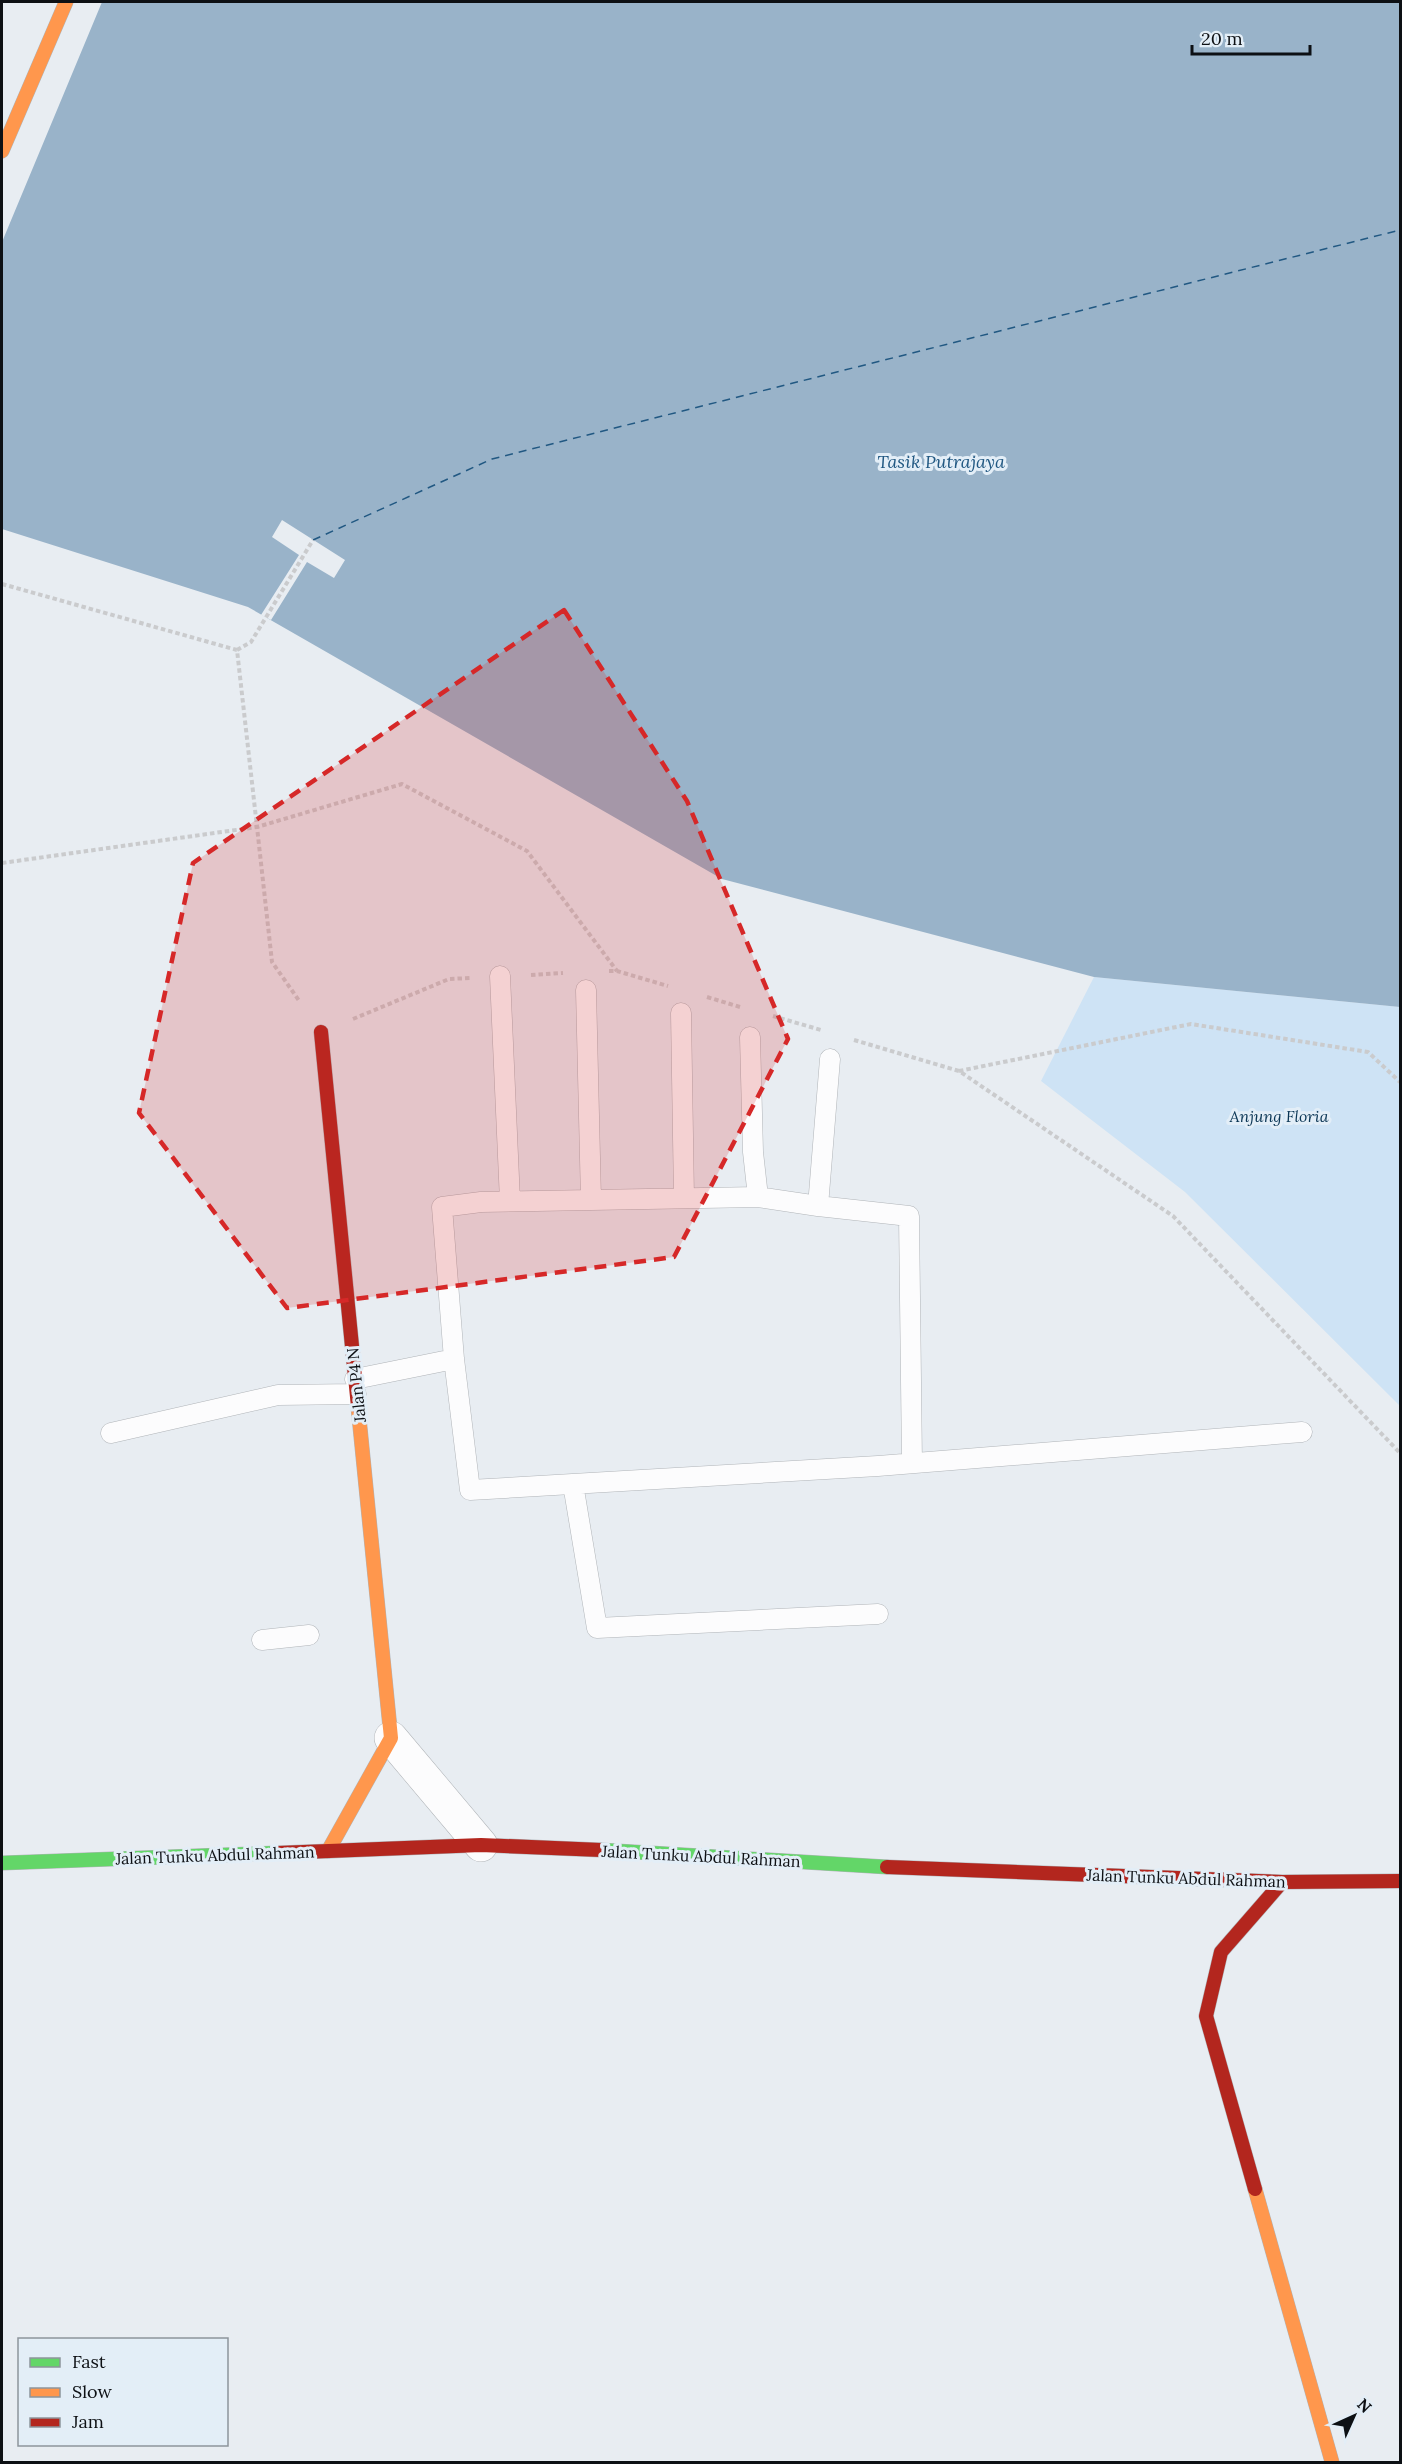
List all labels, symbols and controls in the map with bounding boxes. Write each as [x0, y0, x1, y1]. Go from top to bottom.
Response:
scale bar [1192, 18, 1310, 56]
text: 20 m [1201, 27, 1243, 50]
water label: Tasik Putrajaya [877, 450, 1005, 473]
park label: Anjung Floria [1229, 1106, 1329, 1126]
street label: Jalan P4 N [342, 1347, 370, 1424]
street label: Jalan Tunku Abdul Rahman [600, 1841, 801, 1871]
street label: Jalan Tunku Abdul Rahman [114, 1842, 315, 1869]
street label: Jalan Tunku Abdul Rahman [1085, 1864, 1286, 1891]
legend [18, 2338, 228, 2446]
text: Fast [72, 2350, 106, 2373]
text: Slow [72, 2380, 112, 2403]
north arrow [1324, 2386, 1384, 2446]
text: N [1353, 2394, 1376, 2417]
text: Jam [71, 2410, 104, 2433]

